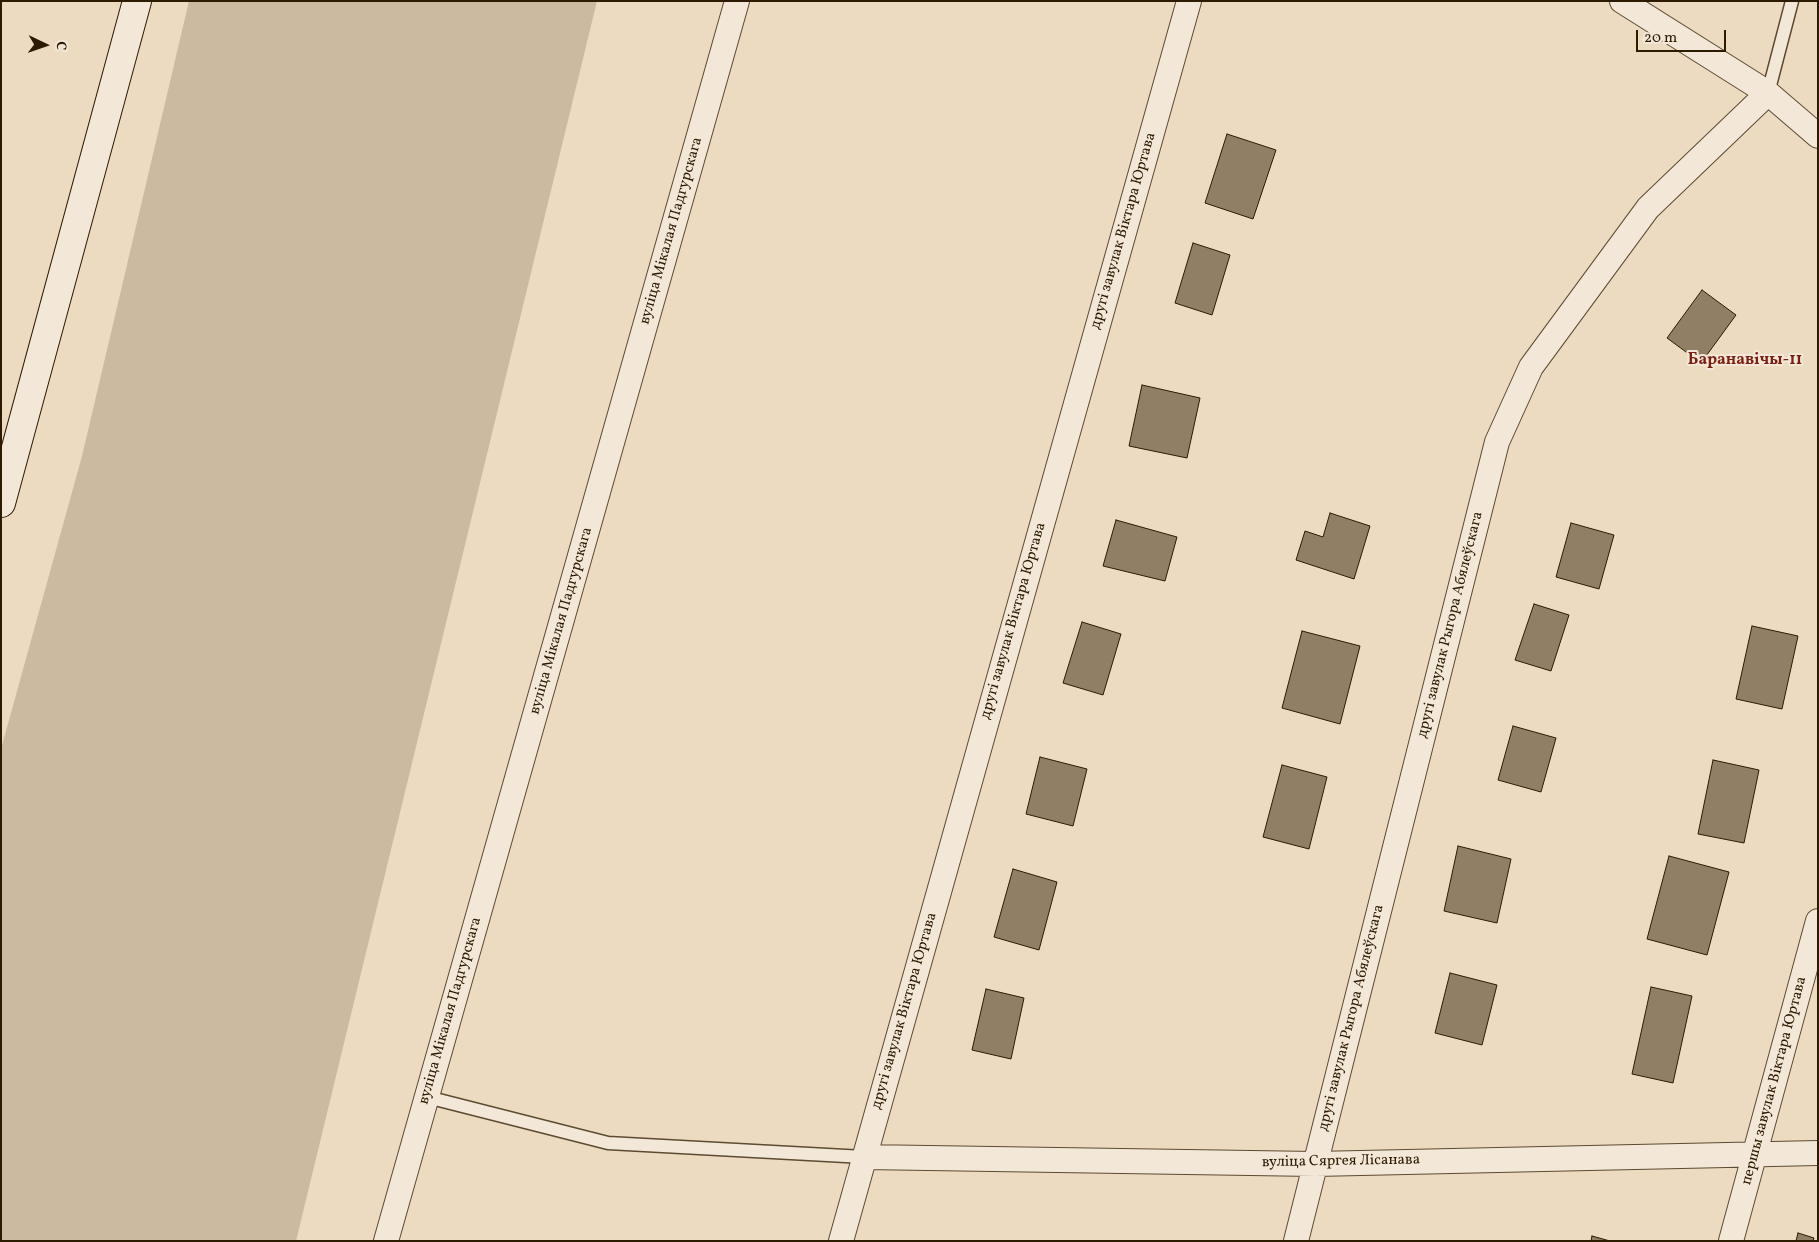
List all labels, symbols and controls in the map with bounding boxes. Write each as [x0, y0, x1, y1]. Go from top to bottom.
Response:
north arrow [20, 20, 70, 70]
scale bar [1639, 20, 1729, 52]
text: 20 m [1644, 28, 1677, 49]
text: С [51, 41, 70, 51]
street label: другі завулак Віктара Юртава [1087, 131, 1161, 331]
street label: вуліца Мікалая Падгурскага [637, 135, 707, 327]
district label: Баранавічы-11 [1688, 351, 1802, 371]
street label: другі завулак Рыгора Абялеўскага [1414, 510, 1488, 740]
street label: другі завулак Віктара Юртава [977, 521, 1051, 721]
street label: вуліца Мікалая Падгурскага [527, 525, 597, 717]
street label: другі завулак Рыгора Абялеўскага [1315, 903, 1389, 1133]
street label: другі завулак Віктара Юртава [868, 911, 942, 1111]
street label: вуліца Мікалая Падгурскага [416, 915, 486, 1107]
street label: першы завулак Віктара Юртава [1738, 975, 1812, 1187]
street label: вуліца Сяргея Лісанава [1262, 1152, 1420, 1172]

